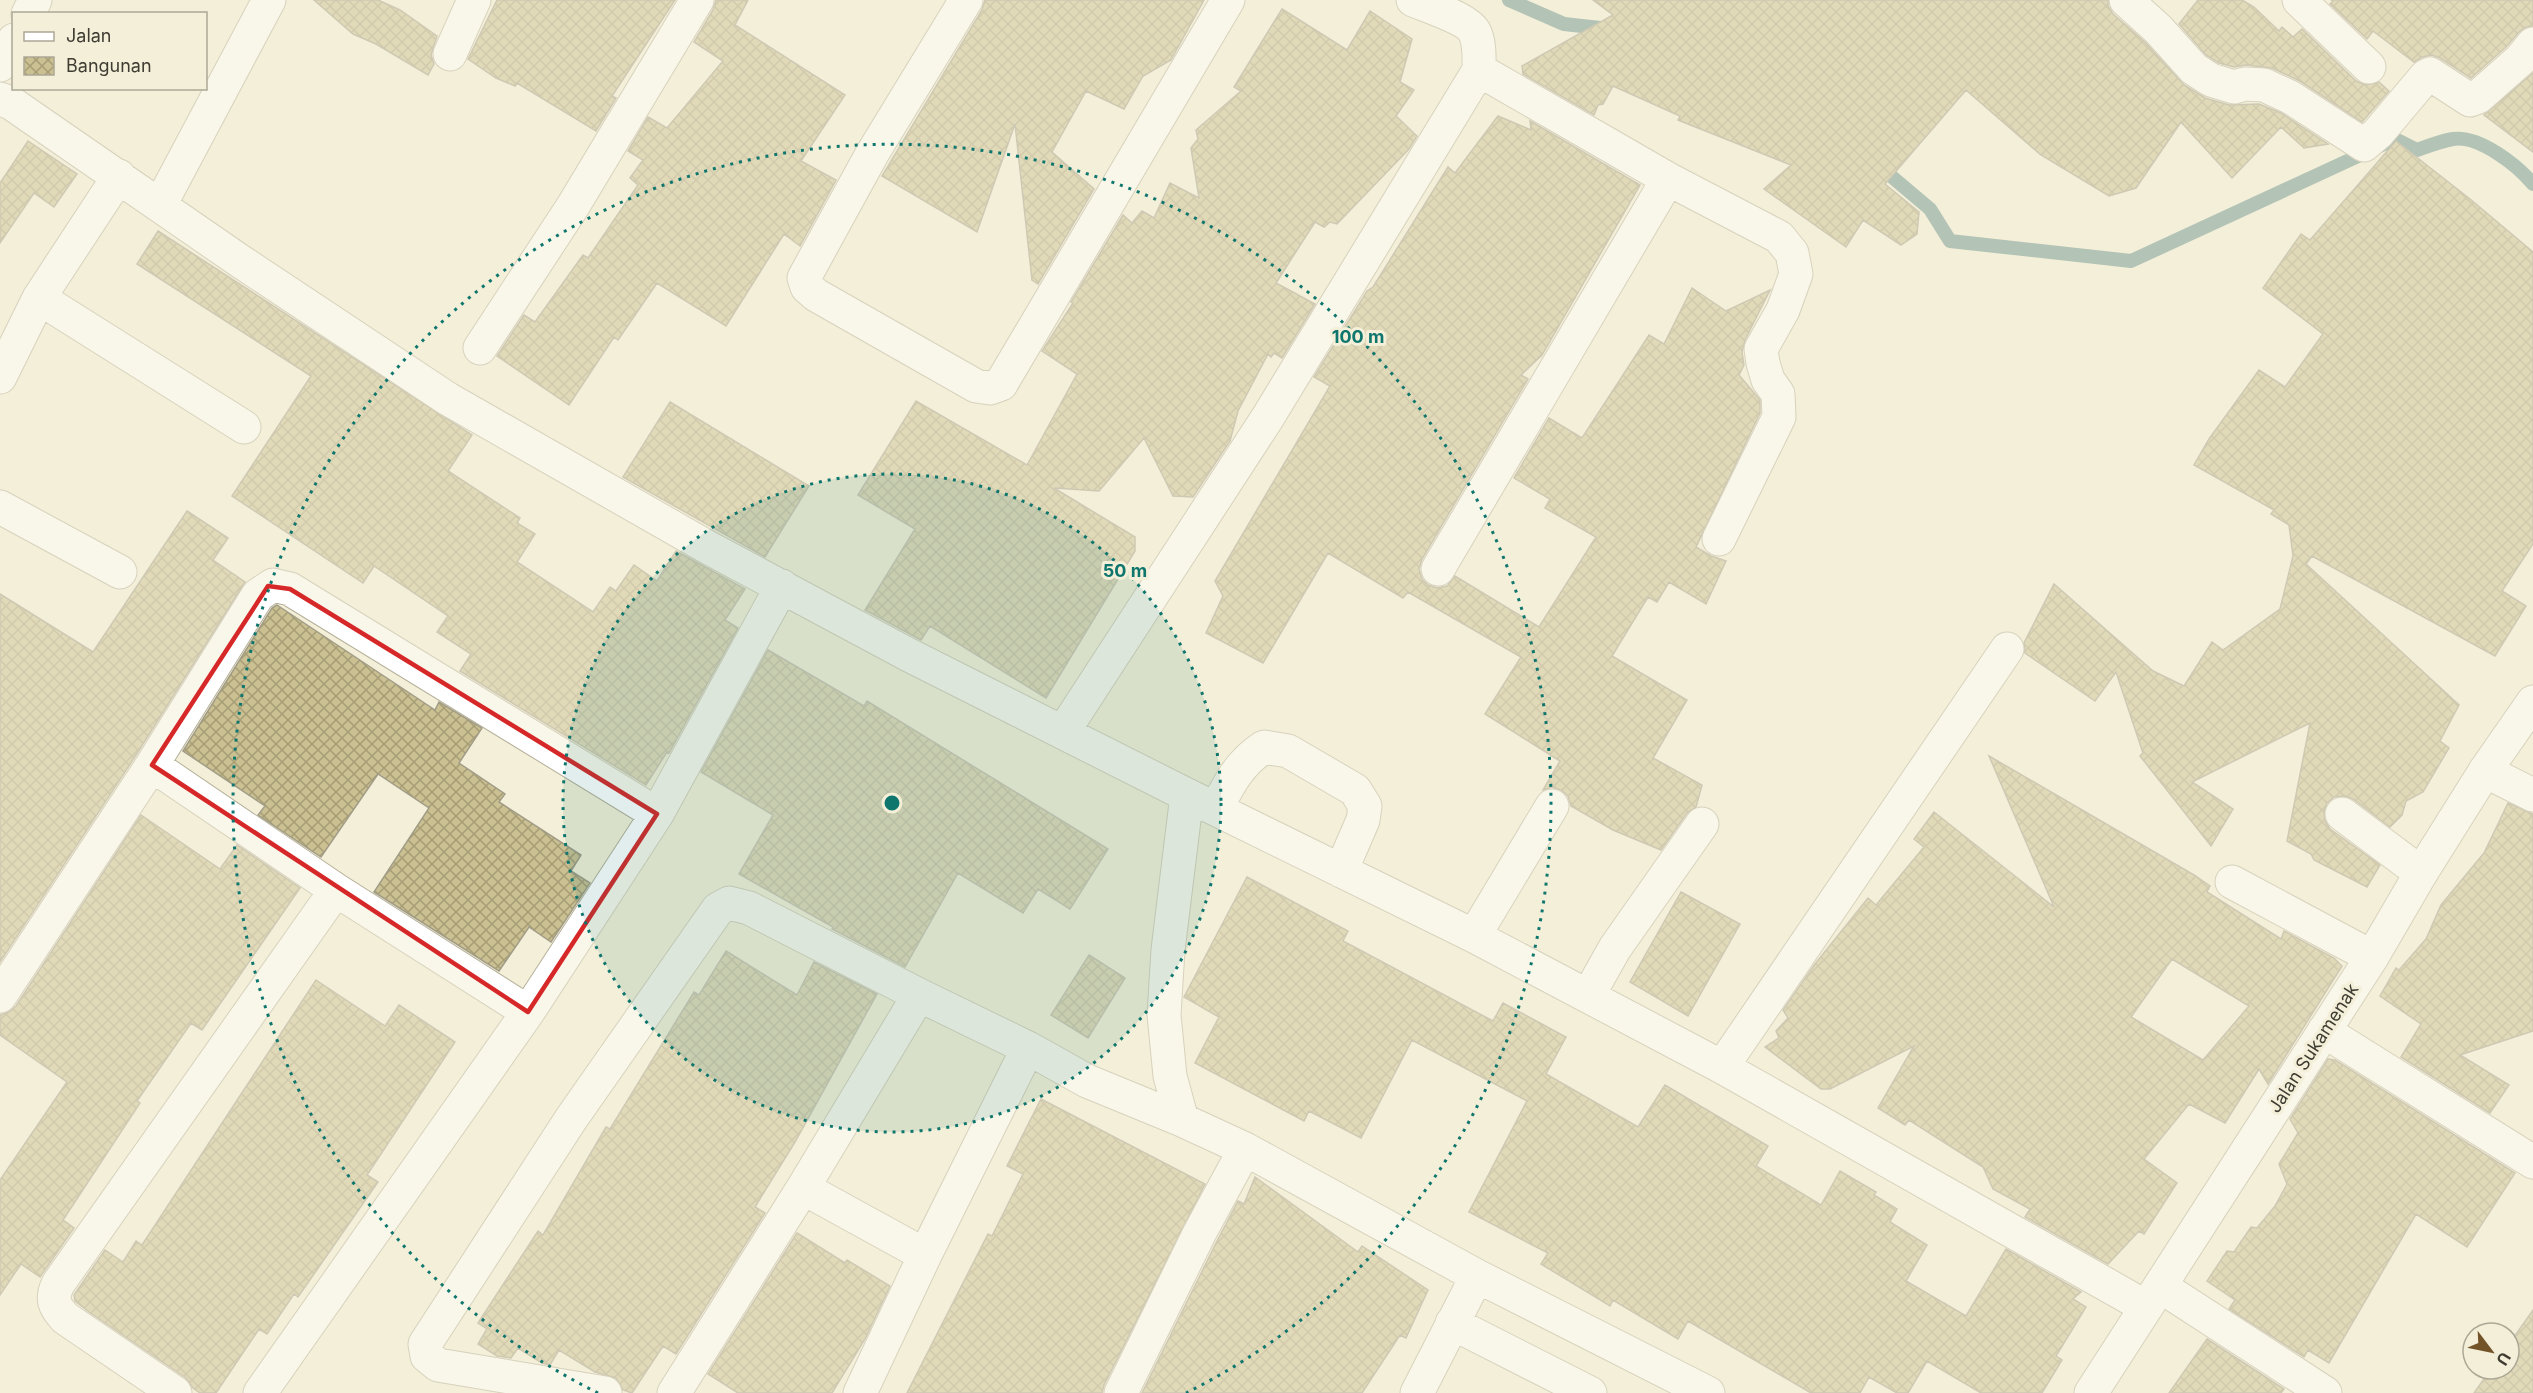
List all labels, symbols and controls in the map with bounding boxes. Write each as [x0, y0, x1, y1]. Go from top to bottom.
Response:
legend [12, 12, 207, 90]
text: Jalan [66, 25, 111, 46]
text: Bangunan [66, 55, 152, 76]
text: 100 m [1332, 326, 1384, 347]
text: 50 m [1103, 560, 1147, 581]
centre of rings [882, 793, 902, 813]
street label: Jalan Sukamenak [2263, 979, 2363, 1116]
north arrow [2461, 1321, 2521, 1381]
text: U [2492, 1349, 2515, 1369]

